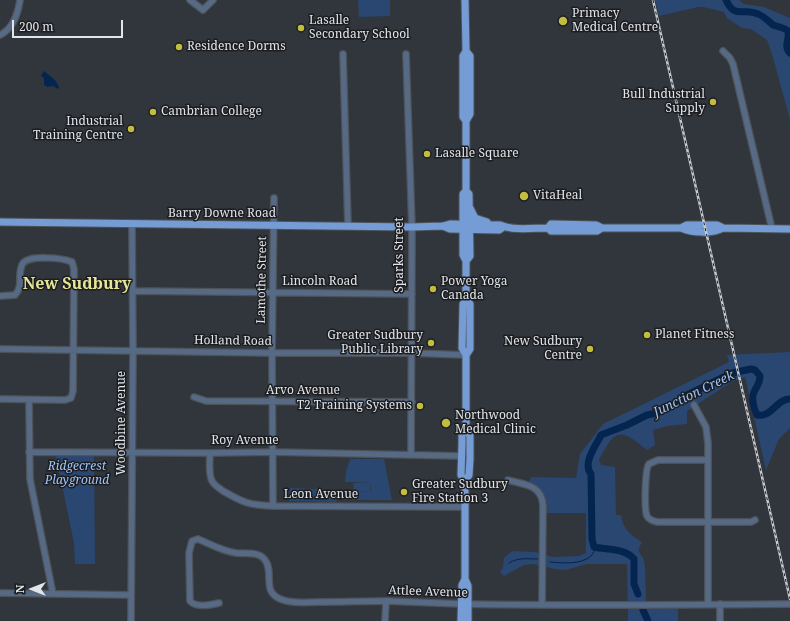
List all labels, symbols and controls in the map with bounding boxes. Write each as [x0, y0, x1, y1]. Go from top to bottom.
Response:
place label: Primacy Medical Centre [572, 7, 658, 35]
scale bar [14, 12, 125, 38]
place label: Lasalle Secondary School [309, 14, 410, 42]
marker: Primacy Medical Centre [557, 15, 569, 27]
text: 200 m [19, 18, 54, 35]
marker: Lasalle Secondary School [296, 23, 306, 33]
place label: Residence Dorms [187, 40, 286, 54]
marker: Residence Dorms [174, 42, 184, 52]
place label: Bull Industrial Supply [622, 88, 705, 116]
marker: Bull Industrial Supply [708, 97, 718, 107]
place label: Cambrian College [161, 105, 262, 119]
marker: Cambrian College [148, 107, 158, 117]
place label: Industrial Training Centre [33, 115, 123, 143]
marker: Industrial Training Centre [126, 124, 136, 134]
place label: Lasalle Square [435, 147, 519, 161]
marker: Lasalle Square [422, 149, 432, 159]
place label: VitaHeal [533, 189, 582, 203]
marker: VitaHeal [518, 190, 530, 202]
street label: Barry Downe Road [168, 207, 276, 221]
street label: Sparks Street [393, 217, 407, 293]
street label: Lamothe Street [254, 236, 270, 324]
district label: New Sudbury [23, 274, 131, 294]
street label: Lincoln Road [282, 275, 358, 289]
place label: Power Yoga Canada [441, 275, 508, 303]
marker: Power Yoga Canada [428, 284, 438, 294]
place label: Planet Fitness [655, 328, 734, 342]
place label: Greater Sudbury Public Library [327, 329, 423, 357]
marker: Planet Fitness [642, 330, 652, 340]
street label: Holland Road [194, 333, 272, 349]
place label: New Sudbury Centre [504, 335, 582, 363]
marker: Greater Sudbury Public Library [426, 338, 436, 348]
marker: New Sudbury Centre [585, 344, 595, 354]
water label: Junction Creek [651, 368, 737, 420]
street label: Woodbine Avenue [115, 371, 129, 475]
street label: Arvo Avenue [266, 384, 340, 398]
place label: T2 Training Systems [297, 399, 412, 413]
marker: T2 Training Systems [415, 401, 425, 411]
place label: Northwood Medical Clinic [455, 409, 536, 437]
marker: Northwood Medical Clinic [440, 417, 452, 429]
street label: Roy Avenue [211, 434, 279, 448]
park label: Ridgecrest Playground [45, 460, 109, 488]
place label: Greater Sudbury Fire Station 3 [412, 478, 508, 506]
marker: Greater Sudbury Fire Station 3 [399, 487, 409, 497]
street label: Leon Avenue [284, 488, 358, 502]
north arrow [12, 569, 52, 609]
street label: Attlee Avenue [388, 583, 468, 601]
text: N [12, 585, 27, 593]

